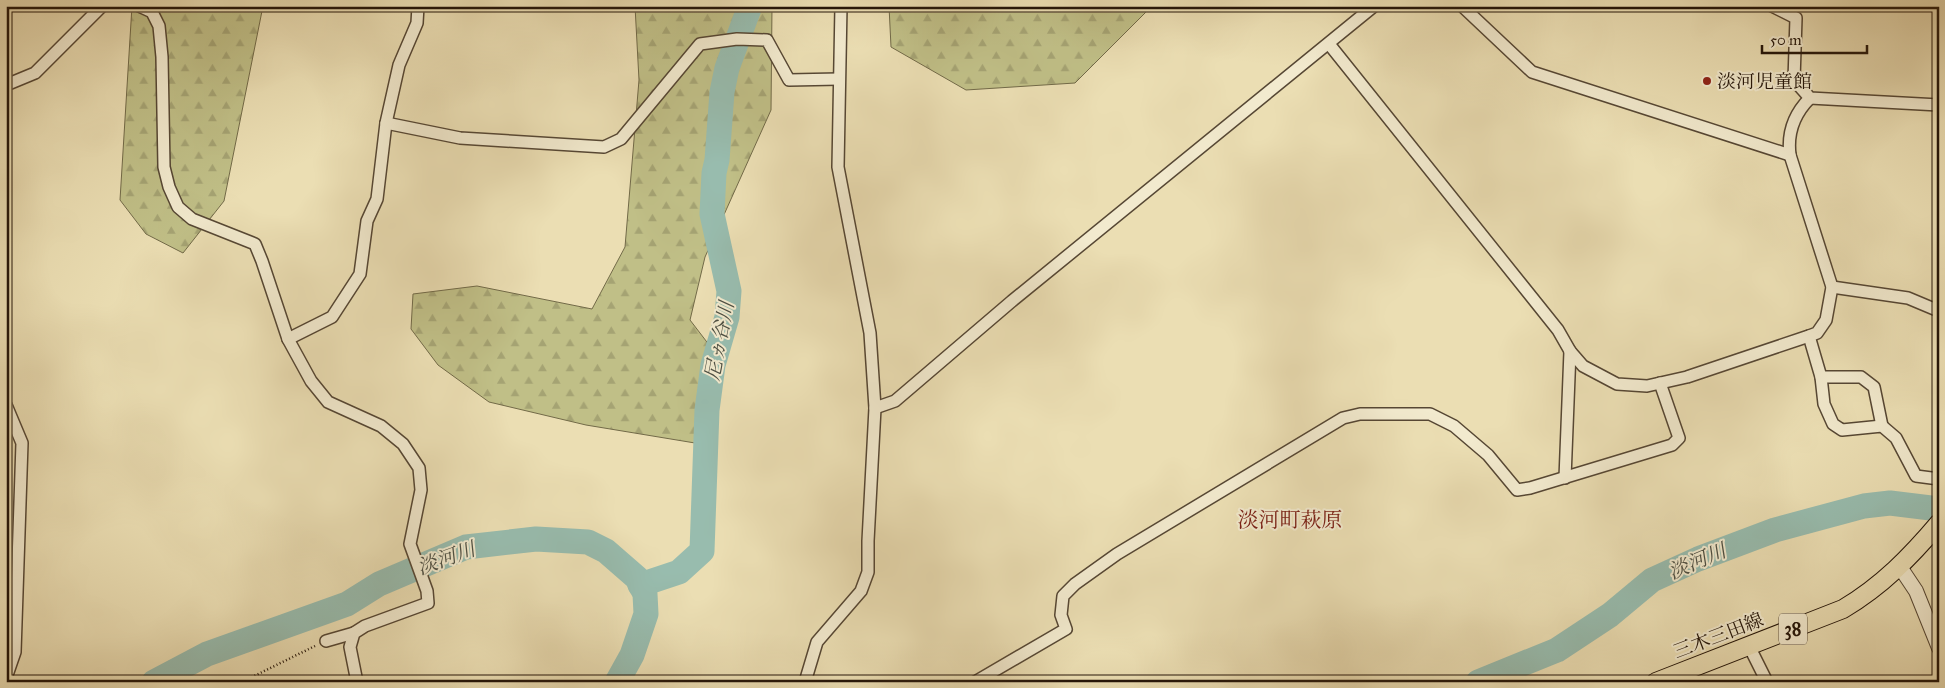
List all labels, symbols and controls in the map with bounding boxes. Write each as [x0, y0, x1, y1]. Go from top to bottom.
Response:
scale bar [1762, 22, 1868, 54]
text: 50 m [1770, 31, 1802, 49]
place label: 淡河児童館 [1717, 70, 1812, 93]
marker: 淡河児童館 [1701, 75, 1713, 87]
water label: 尼ヵ谷川 [700, 297, 739, 383]
district label: 淡河町萩原 [1238, 507, 1343, 533]
water label: 淡河川 [414, 536, 480, 580]
water label: 淡河川 [1665, 537, 1731, 584]
street label: 三木三田線 [1670, 608, 1767, 663]
road number: 38 [1779, 614, 1807, 644]

